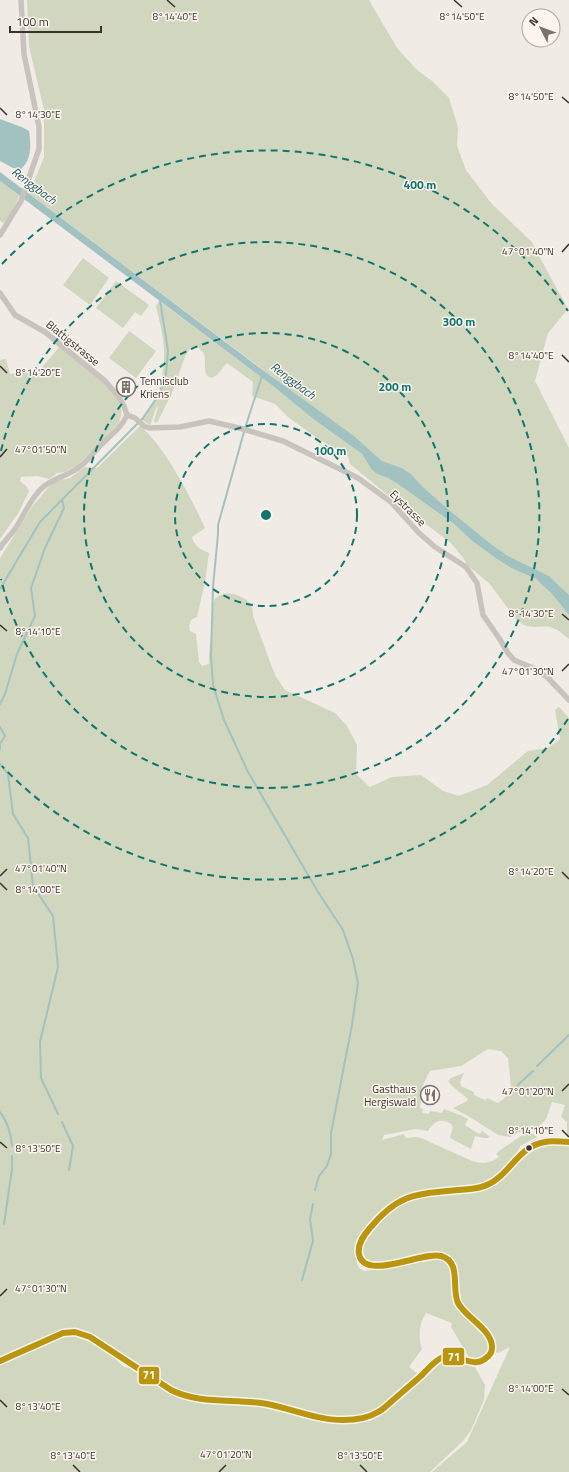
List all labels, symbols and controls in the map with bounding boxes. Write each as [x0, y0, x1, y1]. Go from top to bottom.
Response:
scale bar [10, 8, 101, 34]
north arrow [521, 8, 561, 48]
text: 8°14'40"E [153, 9, 198, 24]
text: 8°14'50"E [440, 9, 485, 24]
text: 100 m [16, 12, 49, 31]
text: N [525, 13, 542, 29]
text: 8°14'50"E [509, 89, 554, 104]
text: 8°14'30"E [16, 107, 61, 122]
water label: Renggbach [8, 162, 62, 210]
text: 400 m [404, 175, 436, 194]
text: 47°01'40"N [502, 244, 554, 259]
text: 300 m [443, 312, 475, 331]
street label: Blattigstrasse [43, 316, 104, 370]
text: 8°14'40"E [509, 348, 554, 363]
water label: Renggbach [267, 357, 321, 405]
text: 8°14'20"E [16, 365, 61, 380]
place label: Tennisclub Kriens [140, 373, 189, 402]
building icon: Tennisclub Kriens [115, 376, 137, 398]
text: 200 m [379, 377, 411, 396]
text: 100 m [314, 441, 346, 460]
text: 47°01'50"N [15, 442, 67, 457]
street label: Eystrasse [386, 486, 430, 530]
centre of rings [259, 508, 273, 522]
text: 8°14'30"E [509, 606, 554, 621]
text: 8°14'10"E [16, 624, 61, 639]
text: 47°01'30"N [502, 664, 554, 679]
text: 47°01'40"N [15, 861, 67, 876]
text: 8°14'20"E [509, 864, 554, 879]
text: 8°14'00"E [16, 882, 61, 897]
place label: Gasthaus Hergiswald [364, 1081, 416, 1110]
restaurant icon: Gasthaus Hergiswald [419, 1084, 441, 1106]
text: 47°01'20"N [502, 1084, 554, 1099]
text: 8°14'10"E [509, 1123, 554, 1138]
text: 8°13'50"E [16, 1141, 61, 1156]
unlabelled marker [524, 1143, 534, 1153]
text: 47°01'30"N [15, 1281, 67, 1296]
line badge: 71 [442, 1347, 465, 1366]
text: 71 [448, 1349, 460, 1365]
line badge: 71 [138, 1366, 160, 1385]
text: 71 [143, 1367, 155, 1383]
text: 8°14'00"E [509, 1381, 554, 1396]
text: 8°13'40"E [16, 1399, 61, 1414]
text: 47°01'20"N [200, 1447, 252, 1462]
text: 8°13'40"E [51, 1448, 96, 1463]
text: 8°13'50"E [338, 1448, 383, 1463]

